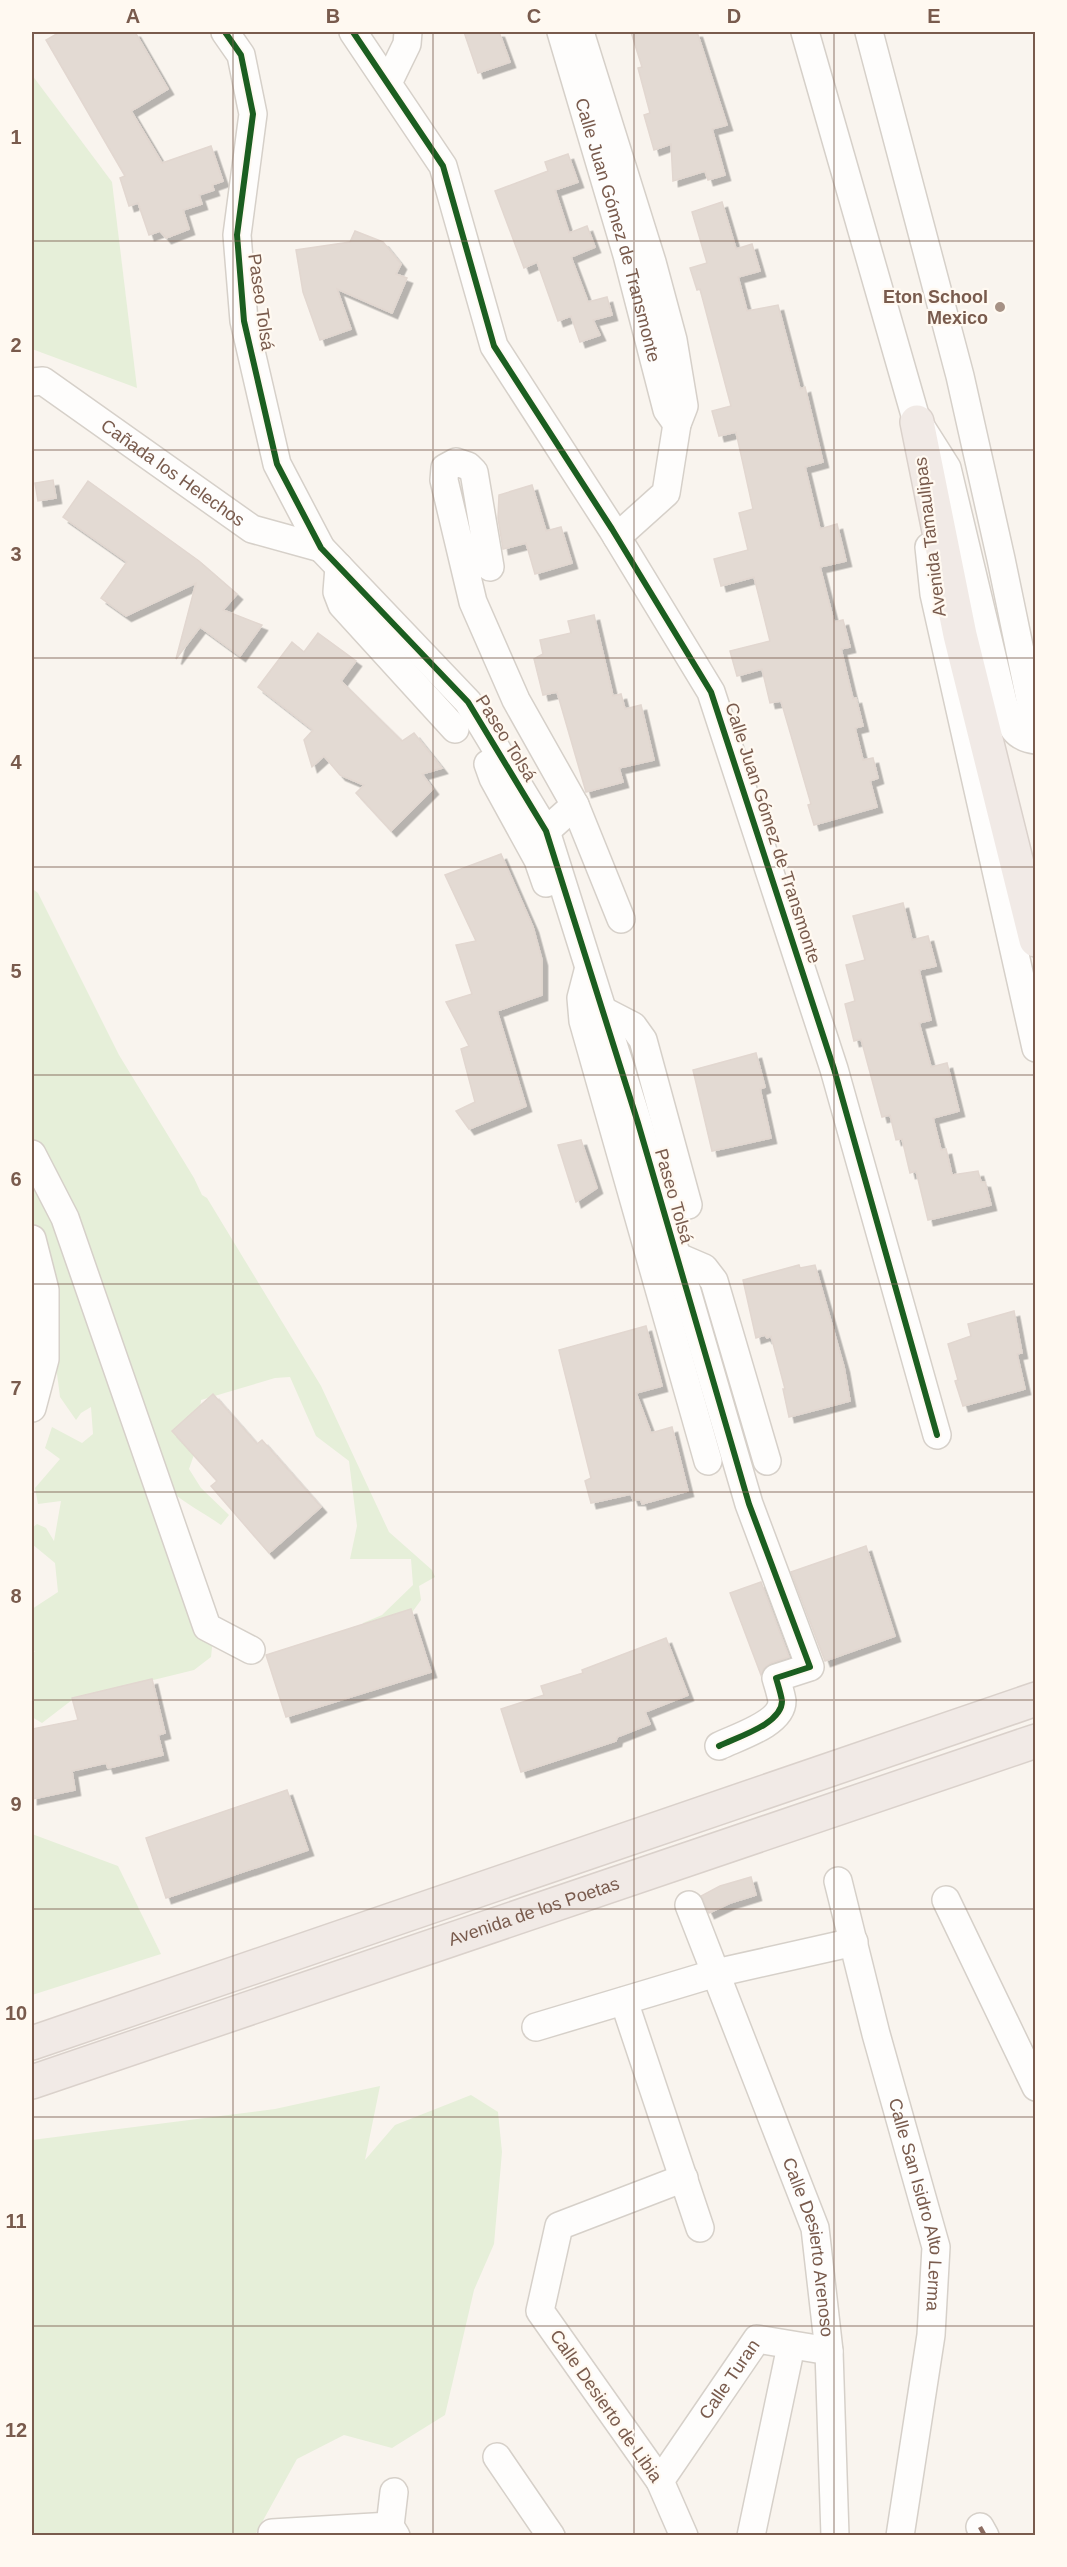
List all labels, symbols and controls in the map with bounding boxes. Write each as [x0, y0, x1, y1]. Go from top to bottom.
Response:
text: A [126, 5, 140, 27]
text: B [326, 5, 340, 27]
text: C [527, 5, 541, 27]
text: D [727, 5, 741, 27]
text: E [927, 5, 941, 27]
street label: Calle Juan Gómez de Transmonte [571, 96, 664, 364]
text: 1 [10, 126, 22, 148]
street label: Paseo Tolsá [244, 252, 278, 353]
place label: Eton School Mexico [883, 287, 988, 328]
marker: Eton School Mexico [993, 300, 1007, 314]
text: 2 [10, 334, 22, 356]
street label: Cañada los Helechos [97, 415, 248, 530]
street label: Avenida Tamaulipas [910, 456, 950, 618]
text: 3 [10, 543, 22, 565]
street label: Paseo Tolsá [472, 691, 541, 786]
street label: Calle Juan Gómez de Transmonte [721, 700, 825, 966]
text: 4 [10, 751, 22, 773]
text: 5 [10, 960, 22, 982]
street label: Paseo Tolsá [651, 1146, 697, 1247]
text: 6 [10, 1168, 22, 1190]
text: 7 [10, 1377, 22, 1399]
text: 8 [10, 1585, 22, 1607]
text: 9 [10, 1793, 22, 1815]
street label: Avenida de los Poetas [446, 1873, 622, 1950]
text: 10 [5, 2002, 27, 2024]
street label: Calle San Isidro Alto Lerma [885, 2096, 946, 2313]
street label: Calle Desierto Arenoso [778, 2155, 837, 2338]
text: 11 [5, 2210, 27, 2232]
street label: Calle Desierto de Libia [546, 2326, 667, 2487]
street label: Calle Turan [695, 2336, 764, 2423]
text: 12 [5, 2419, 27, 2441]

